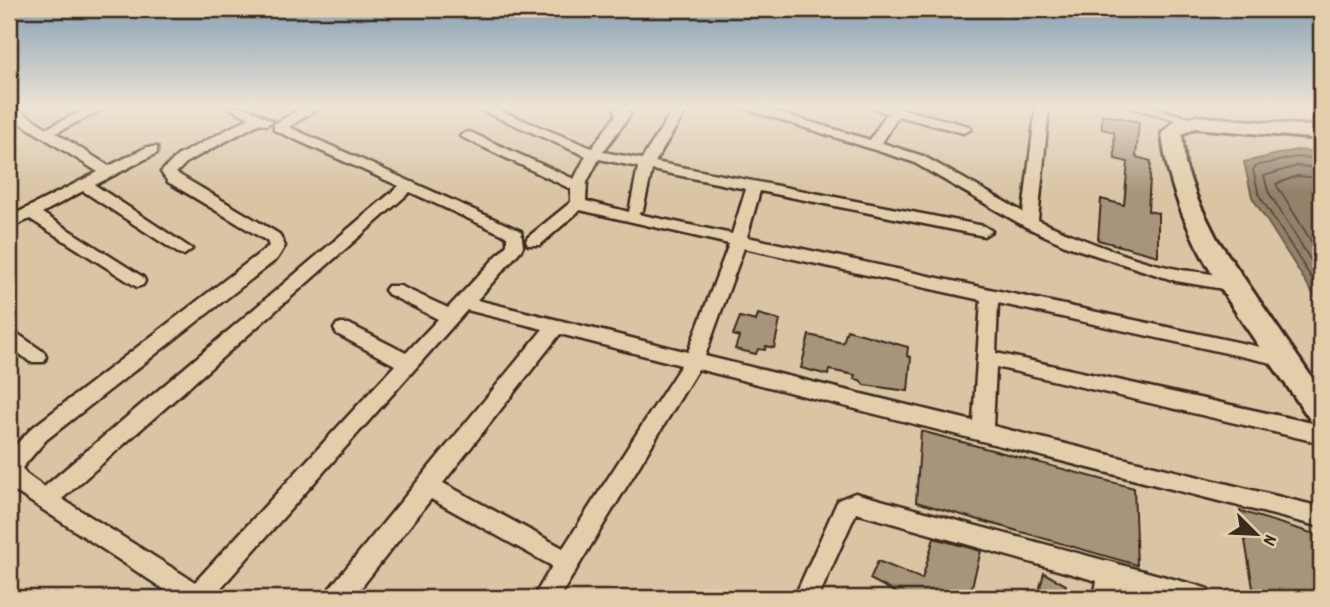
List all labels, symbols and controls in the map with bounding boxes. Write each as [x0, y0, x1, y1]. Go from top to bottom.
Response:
north arrow [1222, 498, 1292, 568]
text: N [1254, 530, 1283, 549]

